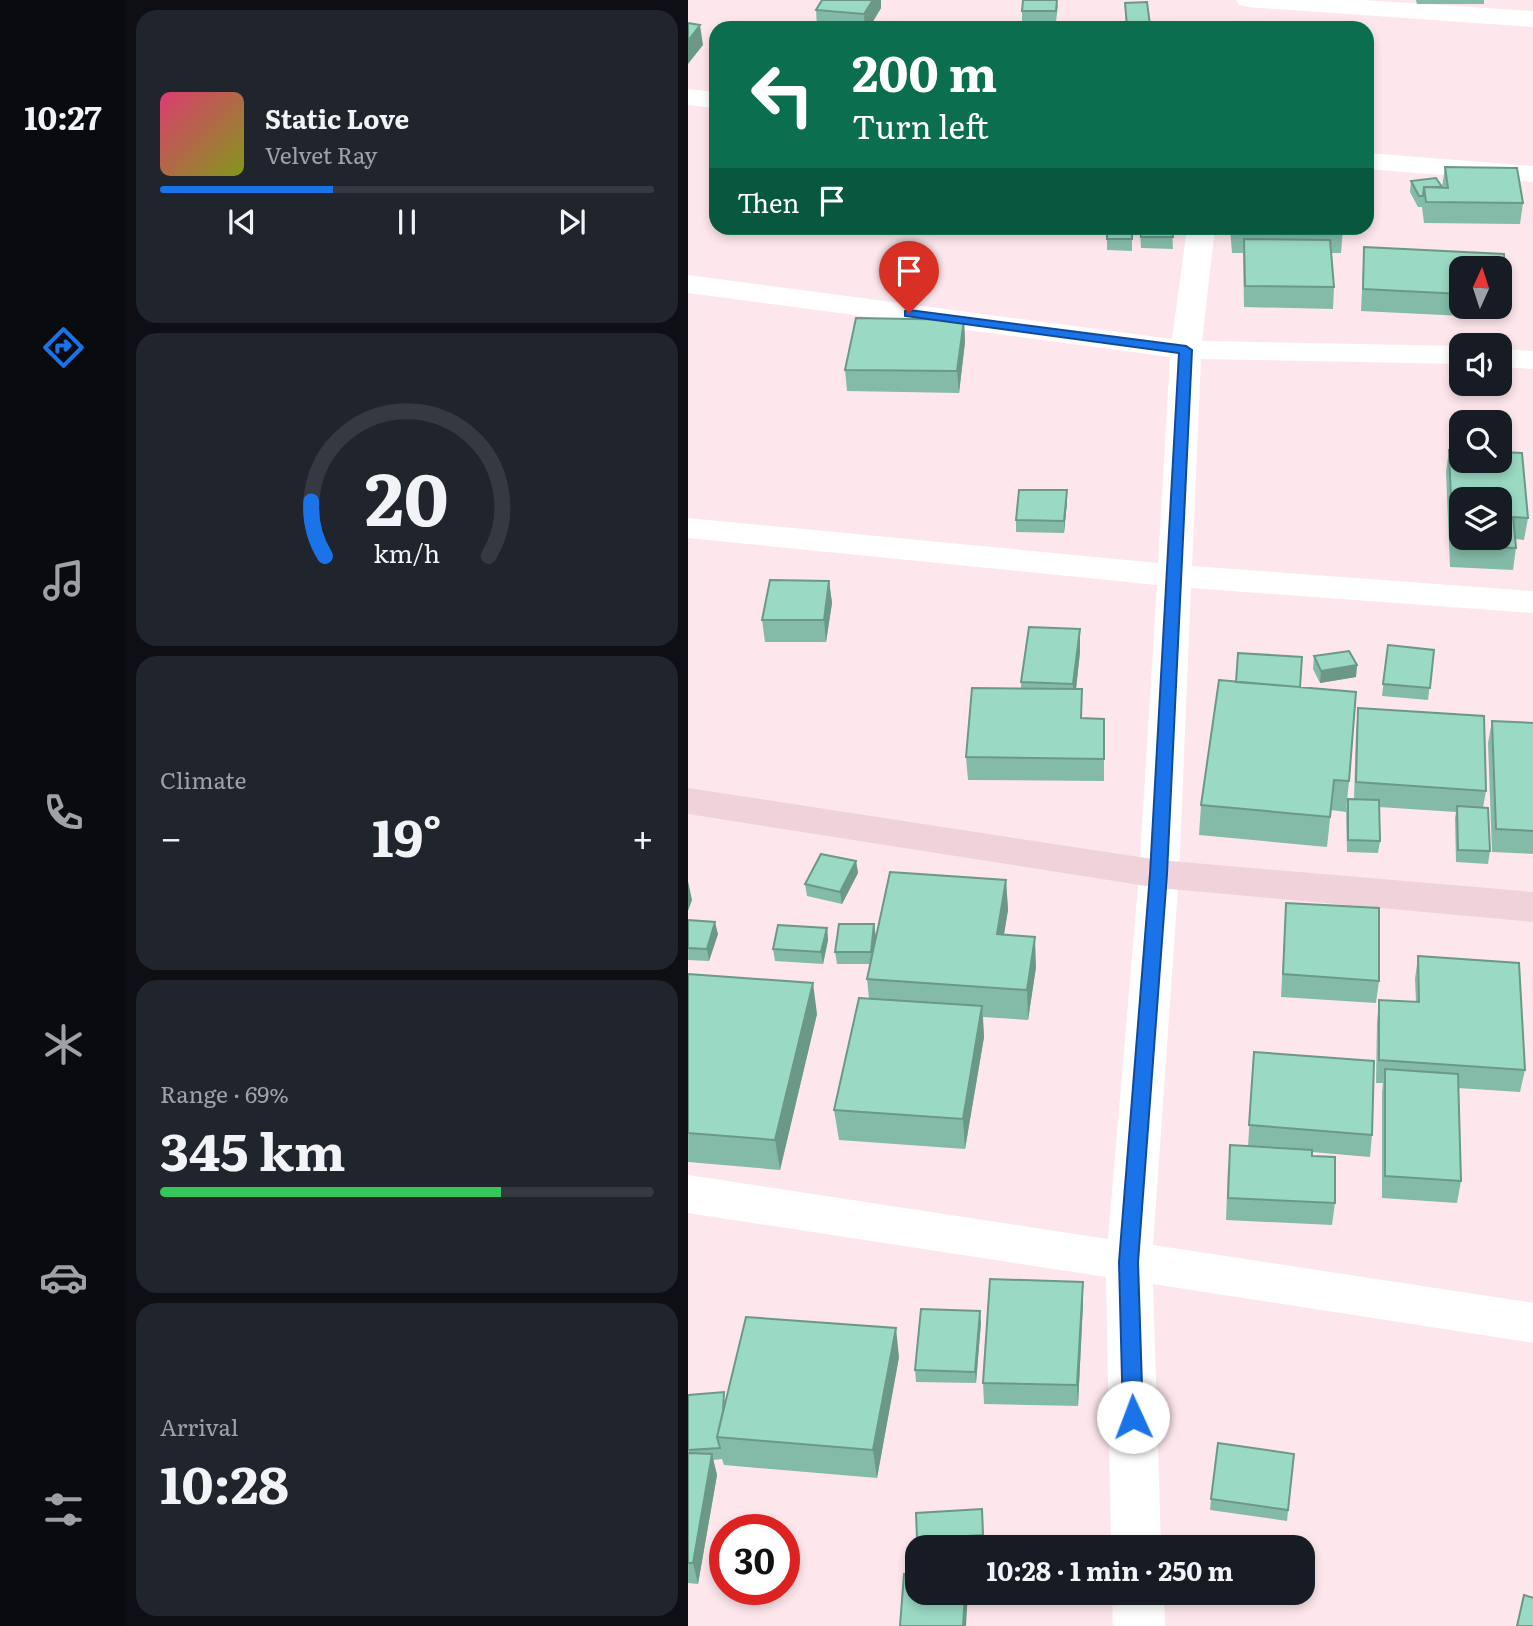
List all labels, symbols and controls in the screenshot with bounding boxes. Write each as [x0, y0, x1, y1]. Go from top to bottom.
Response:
text: 200 m [852, 34, 997, 107]
icon: left [737, 49, 828, 140]
text: 10:27 [24, 92, 102, 140]
text: Static Love [265, 98, 409, 137]
text: Turn left [852, 101, 989, 149]
text: Velvet Ray [265, 137, 377, 171]
text: Then [737, 182, 799, 221]
icon: arrive [813, 182, 851, 220]
icon: previous [223, 203, 261, 241]
icon: pause [388, 203, 426, 241]
icon: next [553, 203, 591, 241]
pin [879, 241, 939, 313]
icon: arrive [890, 252, 928, 290]
north arrow [1449, 256, 1512, 318]
map controls [1449, 256, 1512, 550]
icon: directions [39, 323, 88, 372]
button: sound [1449, 333, 1512, 396]
button: search [1449, 410, 1512, 473]
text: 20 [365, 440, 449, 548]
button: layers [1449, 487, 1512, 550]
text: km/h [374, 534, 440, 571]
icon: music [39, 556, 88, 605]
text: Climate [160, 762, 246, 796]
icon: phone [39, 788, 88, 837]
text: 19° [372, 796, 442, 873]
text: − [160, 807, 182, 864]
text: + [632, 807, 654, 864]
icon: climate [39, 1020, 88, 1069]
text: Range · 69% [160, 1076, 289, 1110]
text: 345 km [160, 1110, 346, 1187]
icon: car [39, 1253, 88, 1302]
position arrow [1096, 1380, 1170, 1454]
text: Arrival [160, 1409, 239, 1443]
text: 10:28 [160, 1443, 289, 1520]
icon: filters [39, 1485, 88, 1534]
speed limit sign: 30 [709, 1514, 800, 1605]
text: 10:28 · 1 min · 250 m [987, 1550, 1234, 1589]

